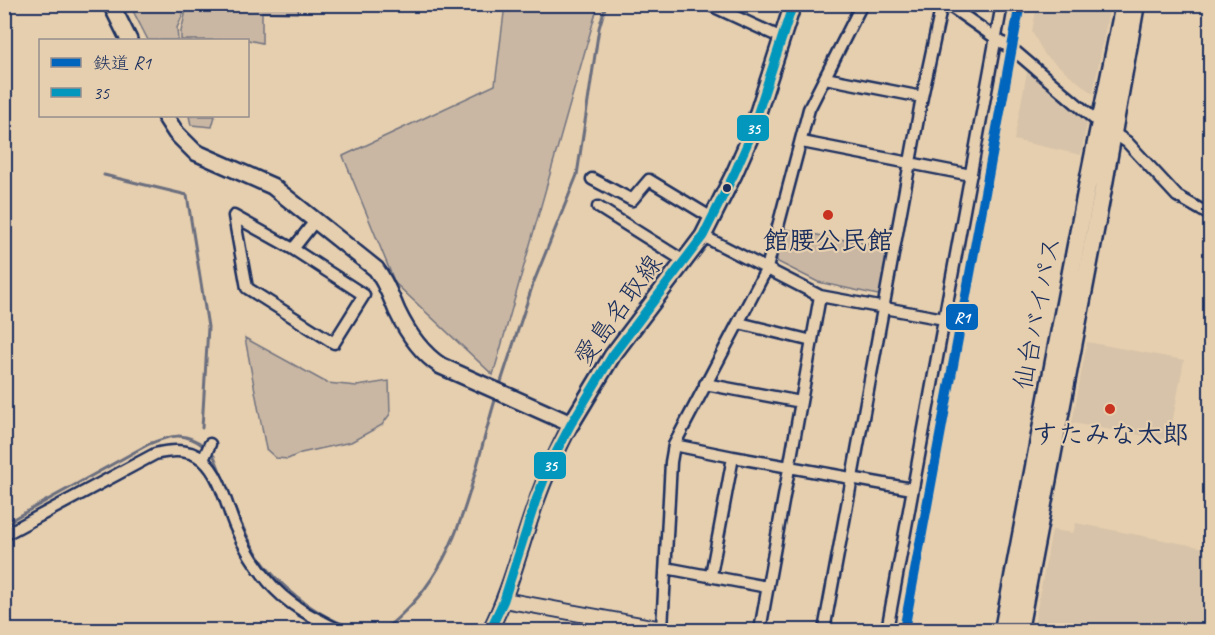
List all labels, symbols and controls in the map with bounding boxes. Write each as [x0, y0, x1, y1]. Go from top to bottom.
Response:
legend [39, 39, 249, 117]
text: 鉄道 R1 [93, 52, 152, 74]
text: 35 [93, 82, 110, 104]
line badge: 35 [736, 114, 770, 142]
text: 35 [746, 119, 762, 139]
unlabelled marker [721, 182, 733, 194]
marker: 館腰公民館 [821, 208, 835, 222]
place label: 館腰公民館 [763, 224, 893, 257]
street label: 仙台バイパス [1006, 234, 1068, 392]
street label: 愛島名取線 [566, 248, 670, 372]
line badge: R1 [945, 303, 979, 331]
text: R1 [954, 308, 972, 328]
marker: すたみな太郎 [1103, 402, 1117, 416]
place label: すたみな太郎 [1032, 418, 1188, 451]
line badge: 35 [533, 451, 567, 480]
text: 35 [543, 456, 559, 476]

